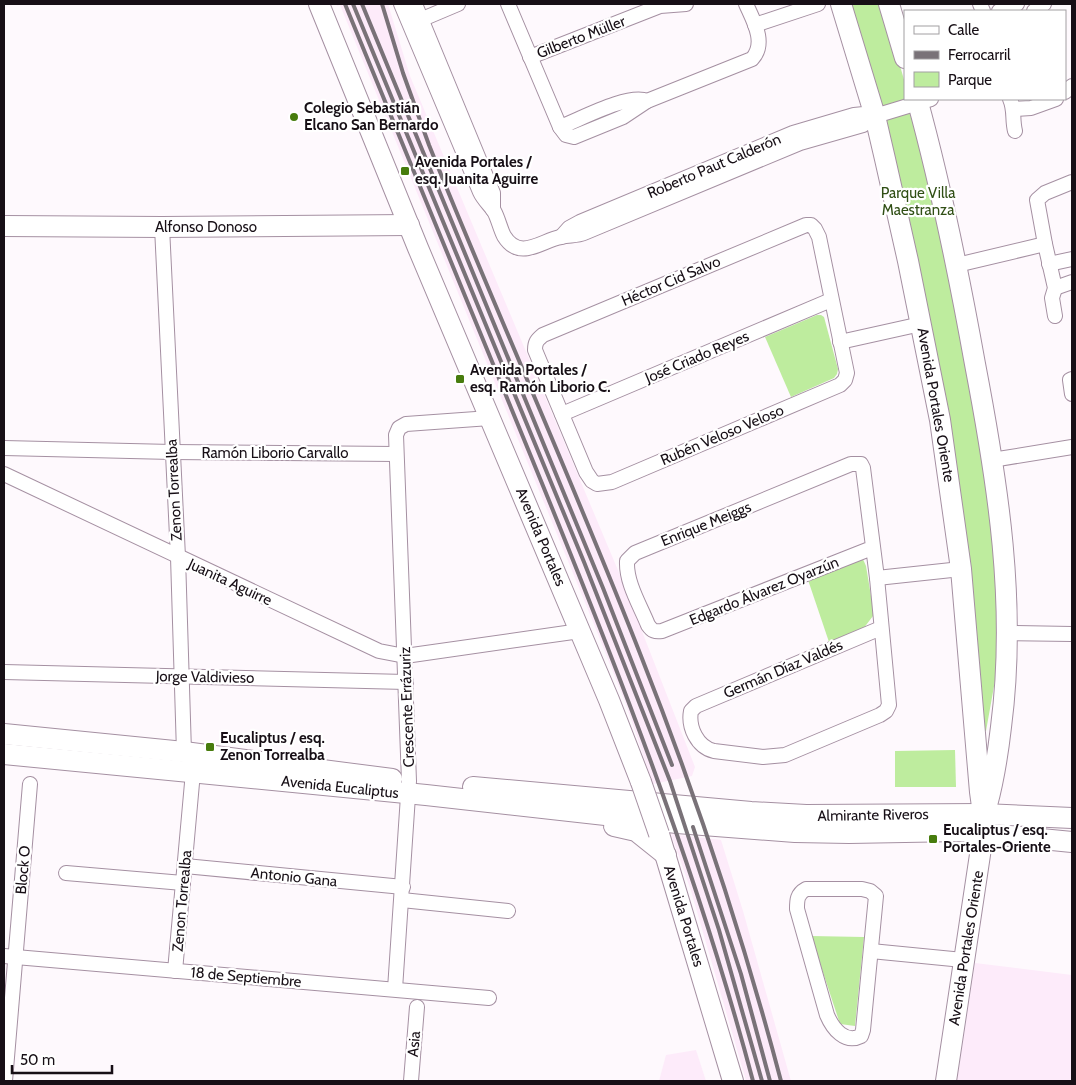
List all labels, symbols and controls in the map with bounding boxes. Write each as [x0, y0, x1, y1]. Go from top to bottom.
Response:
legend [904, 10, 1066, 100]
street label: Gilberto Müller [534, 12, 628, 62]
text: Calle [948, 21, 979, 39]
text: Ferrocarril [948, 46, 1011, 64]
text: Parque [948, 71, 992, 89]
place label: Colegio Sebastián Elcano San Bernardo [304, 99, 439, 134]
marker: Colegio Sebastián Elcano San Bernardo [288, 111, 300, 123]
street label: Roberto Paut Calderón [645, 130, 783, 202]
place label: Avenida Portales / esq. Juanita Aguirre [415, 153, 538, 188]
marker: Avenida Portales / esq. Juanita Aguirre [399, 165, 411, 177]
park label: Parque Villa Maestranza [881, 184, 956, 219]
street label: Alfonso Donoso [155, 218, 257, 236]
street label: Héctor Cid Salvo [619, 252, 723, 310]
street label: Avenida Portales Oriente [914, 326, 959, 484]
street label: José Criado Reyes [641, 327, 752, 387]
place label: Avenida Portales / esq. Ramón Liborio C. [470, 361, 611, 396]
marker: Avenida Portales / esq. Ramón Liborio C. [454, 373, 466, 385]
street label: Rubén Veloso Veloso [658, 401, 786, 469]
street label: Zenon Torrealba [162, 438, 186, 541]
street label: Ramón Liborio Carvallo [201, 444, 349, 462]
street label: Avenida Portales [512, 485, 570, 589]
street label: Enrique Meiggs [658, 498, 754, 550]
street label: Edgardo Álvarez Oyarzún [686, 552, 841, 629]
street label: Juanita Aguirre [184, 554, 275, 609]
street label: Germán Díaz Valdés [721, 636, 845, 702]
street label: Crescente Errázuriz [396, 646, 418, 768]
street label: Jorge Valdivieso [155, 667, 254, 687]
place label: Eucaliptus / esq. Zenon Torrealba [220, 729, 325, 764]
marker: Eucaliptus / esq. Zenon Torrealba [204, 741, 216, 753]
street label: Avenida Eucaliptus [280, 772, 400, 802]
street label: Almirante Riveros [817, 805, 929, 825]
place label: Eucaliptus / esq. Portales-Oriente [943, 821, 1051, 856]
marker: Eucaliptus / esq. Portales-Oriente [927, 833, 939, 845]
street label: Block O [12, 845, 34, 895]
street label: Zenon Torrealba [169, 849, 195, 953]
street label: Avenida Portales [660, 863, 708, 969]
street label: Antonio Gana [250, 864, 339, 891]
street label: Avenida Portales Oriente [945, 869, 987, 1027]
street label: 18 de Septiembre [190, 963, 302, 991]
street label: Asia [404, 1030, 424, 1058]
scale bar [12, 1042, 112, 1074]
text: 50 m [20, 1051, 55, 1069]

